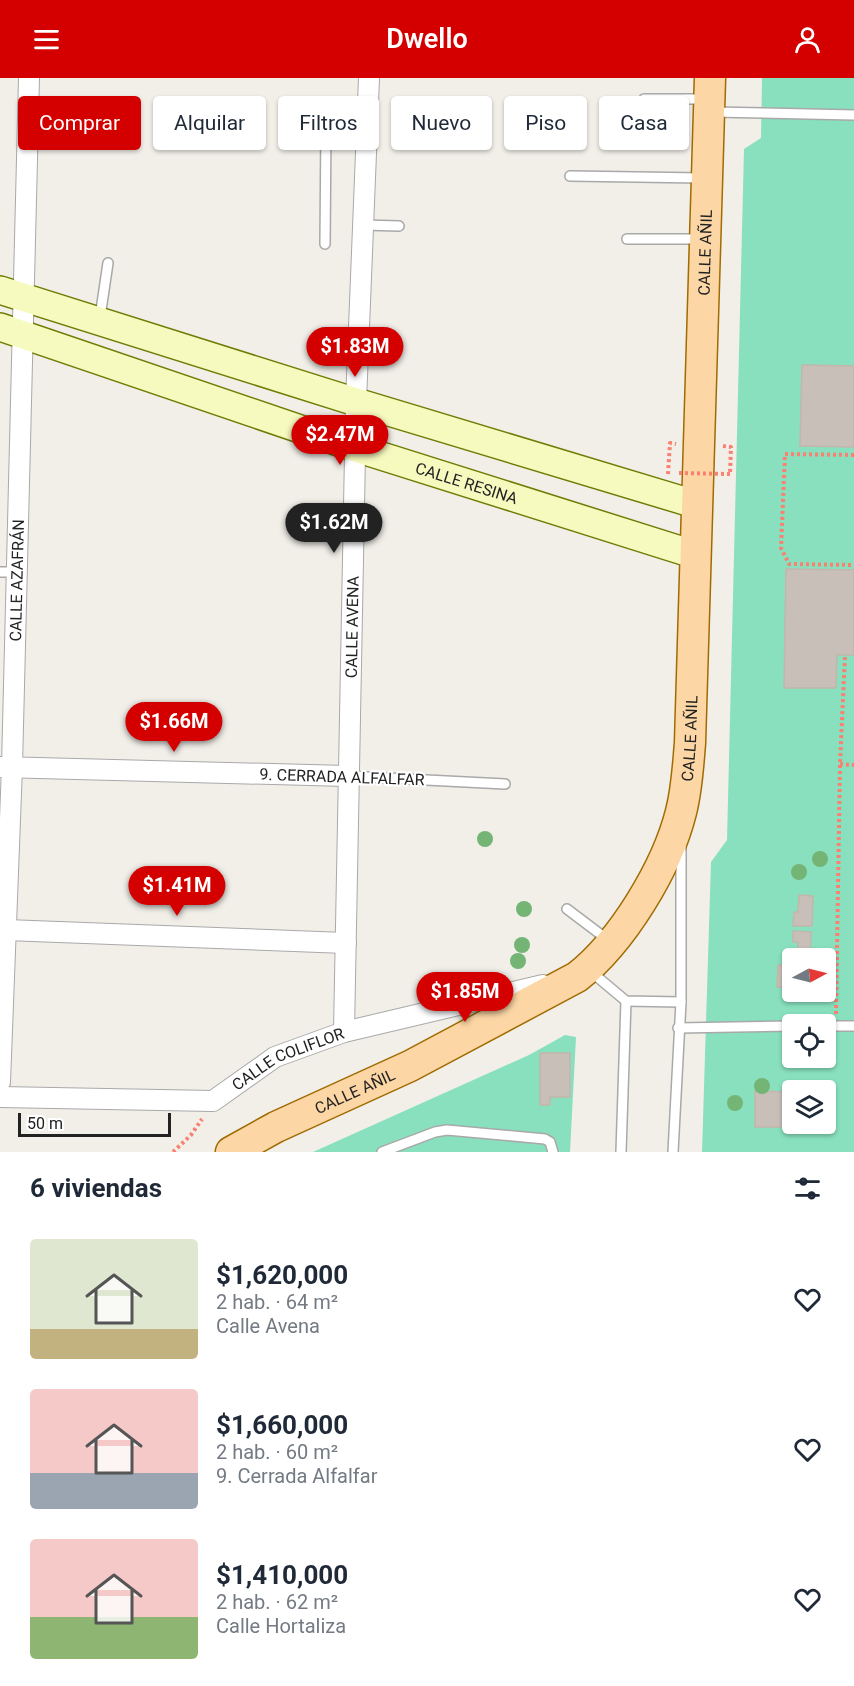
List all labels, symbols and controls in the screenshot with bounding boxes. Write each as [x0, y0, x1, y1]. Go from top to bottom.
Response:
icon: menu [30, 23, 63, 56]
text: Dwello [386, 23, 468, 55]
icon: person [791, 23, 824, 56]
chip: Comprar [18, 96, 141, 150]
chip: Alquilar [153, 96, 266, 150]
chip: Filtros [278, 96, 379, 150]
chip: Nuevo [391, 96, 492, 150]
chip: Piso [504, 96, 587, 150]
chip: Casa [599, 96, 689, 150]
street label: CALLE AÑIL [694, 209, 716, 296]
pin: $1.83M [306, 327, 404, 378]
text: $1.83M [320, 334, 390, 358]
pin: $2.47M [291, 415, 389, 466]
text: $2.47M [305, 422, 375, 446]
street label: CALLE RESINA [413, 458, 521, 508]
pin: $1.62M [285, 503, 383, 554]
text: $1.62M [299, 510, 369, 534]
street label: CALLE AZAFRÁN [6, 519, 28, 642]
street label: CALLE AVENA [341, 575, 362, 678]
street label: CALLE AÑIL [677, 695, 701, 782]
pin: $1.66M [125, 702, 223, 753]
text: $1.66M [139, 709, 209, 733]
street label: 9. CERRADA ALFALFAR [259, 765, 425, 789]
pin: $1.41M [128, 866, 226, 917]
text: $1.41M [142, 873, 212, 897]
north arrow [782, 948, 836, 1002]
map controls [782, 948, 836, 1134]
pin: $1.85M [416, 972, 514, 1023]
text: $1.85M [430, 979, 500, 1003]
button: locate [782, 1014, 836, 1068]
street label: CALLE COLIFLOR [228, 1023, 347, 1094]
street label: CALLE AÑIL [312, 1065, 398, 1118]
button: layers [782, 1080, 836, 1134]
scale bar [18, 1110, 171, 1138]
text: 50 m [27, 1114, 63, 1133]
icon: filters [791, 1172, 824, 1205]
text: 6 viviendas [30, 1173, 162, 1203]
text: $1,620,000 [216, 1260, 348, 1290]
icon: home [78, 1263, 150, 1335]
icon: heart [791, 1283, 824, 1316]
text: 2 hab. · 64 m² [216, 1290, 338, 1314]
text: Calle Avena [216, 1314, 320, 1338]
text: $1,660,000 [216, 1410, 348, 1440]
icon: home [78, 1413, 150, 1485]
icon: heart [791, 1433, 824, 1466]
text: 2 hab. · 60 m² [216, 1440, 338, 1464]
text: 9. Cerrada Alfalfar [216, 1464, 377, 1488]
text: $1,410,000 [216, 1560, 348, 1590]
icon: home [78, 1563, 150, 1635]
icon: heart [791, 1583, 824, 1616]
text: 2 hab. · 62 m² [216, 1590, 338, 1614]
text: Calle Hortaliza [216, 1614, 346, 1638]

